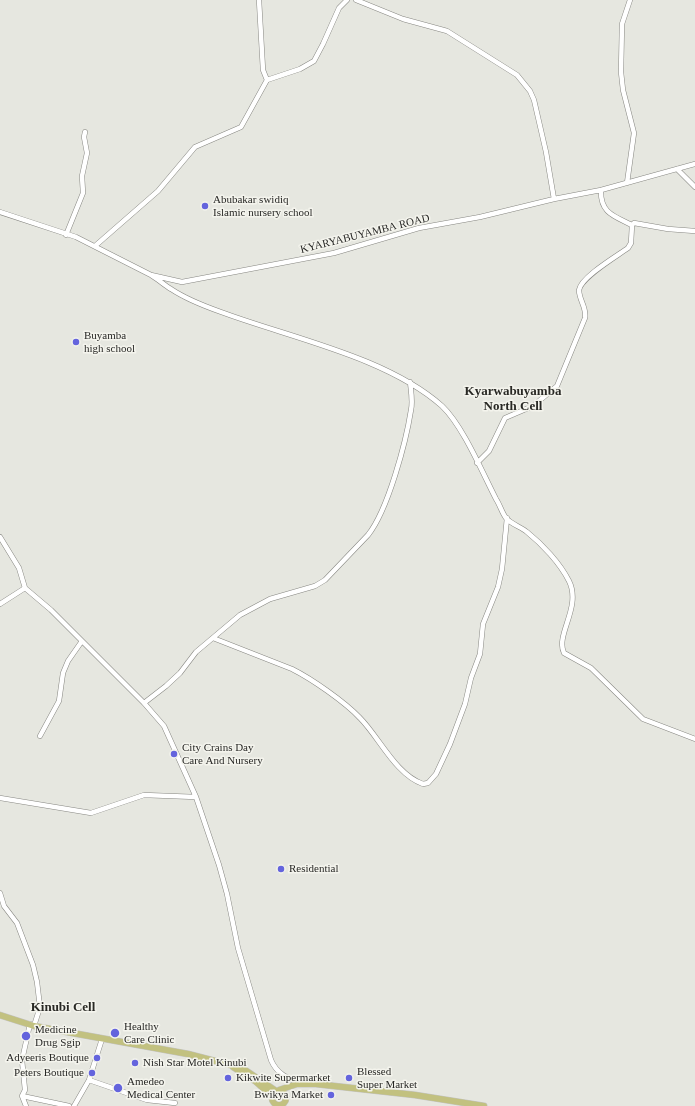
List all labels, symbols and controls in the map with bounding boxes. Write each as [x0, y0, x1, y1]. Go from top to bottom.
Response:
place label: Abubakar swidiq Islamic nursery school [213, 193, 313, 219]
marker: Abubakar swidiq Islamic nursery school [200, 201, 210, 211]
street label: KYARYABUYAMBA ROAD [299, 212, 431, 256]
place label: Buyamba high school [84, 329, 135, 355]
marker: Buyamba high school [71, 337, 81, 347]
district label: Kyarwabuyamba North Cell [465, 384, 561, 415]
place label: City Crains Day Care And Nursery [182, 741, 263, 767]
marker: City Crains Day Care And Nursery [169, 749, 179, 759]
place label: Residential [289, 862, 338, 876]
marker: Residential [276, 864, 286, 874]
district label: Kinubi Cell [31, 1000, 95, 1016]
place label: Healthy Care Clinic [124, 1020, 174, 1046]
place label: Medicine Drug Sgip [35, 1023, 81, 1049]
marker: Healthy Care Clinic [109, 1027, 121, 1039]
marker: Medicine Drug Sgip [20, 1030, 32, 1042]
place label: Adyeeris Boutique [6, 1051, 89, 1065]
marker: Adyeeris Boutique [92, 1053, 102, 1063]
place label: Nish Star Motel Kinubi [143, 1056, 247, 1070]
marker: Nish Star Motel Kinubi [130, 1058, 140, 1068]
place label: Blessed Super Market [357, 1065, 417, 1091]
place label: Peters Boutique [14, 1066, 84, 1080]
marker: Peters Boutique [87, 1068, 97, 1078]
place label: Kikwite Supermarket [236, 1071, 330, 1085]
marker: Kikwite Supermarket [223, 1073, 233, 1083]
marker: Blessed Super Market [344, 1073, 354, 1083]
place label: Amedeo Medical Center [127, 1075, 195, 1101]
marker: Amedeo Medical Center [112, 1082, 124, 1094]
place label: Bwikya Market [254, 1088, 323, 1102]
marker: Bwikya Market [326, 1090, 336, 1100]

